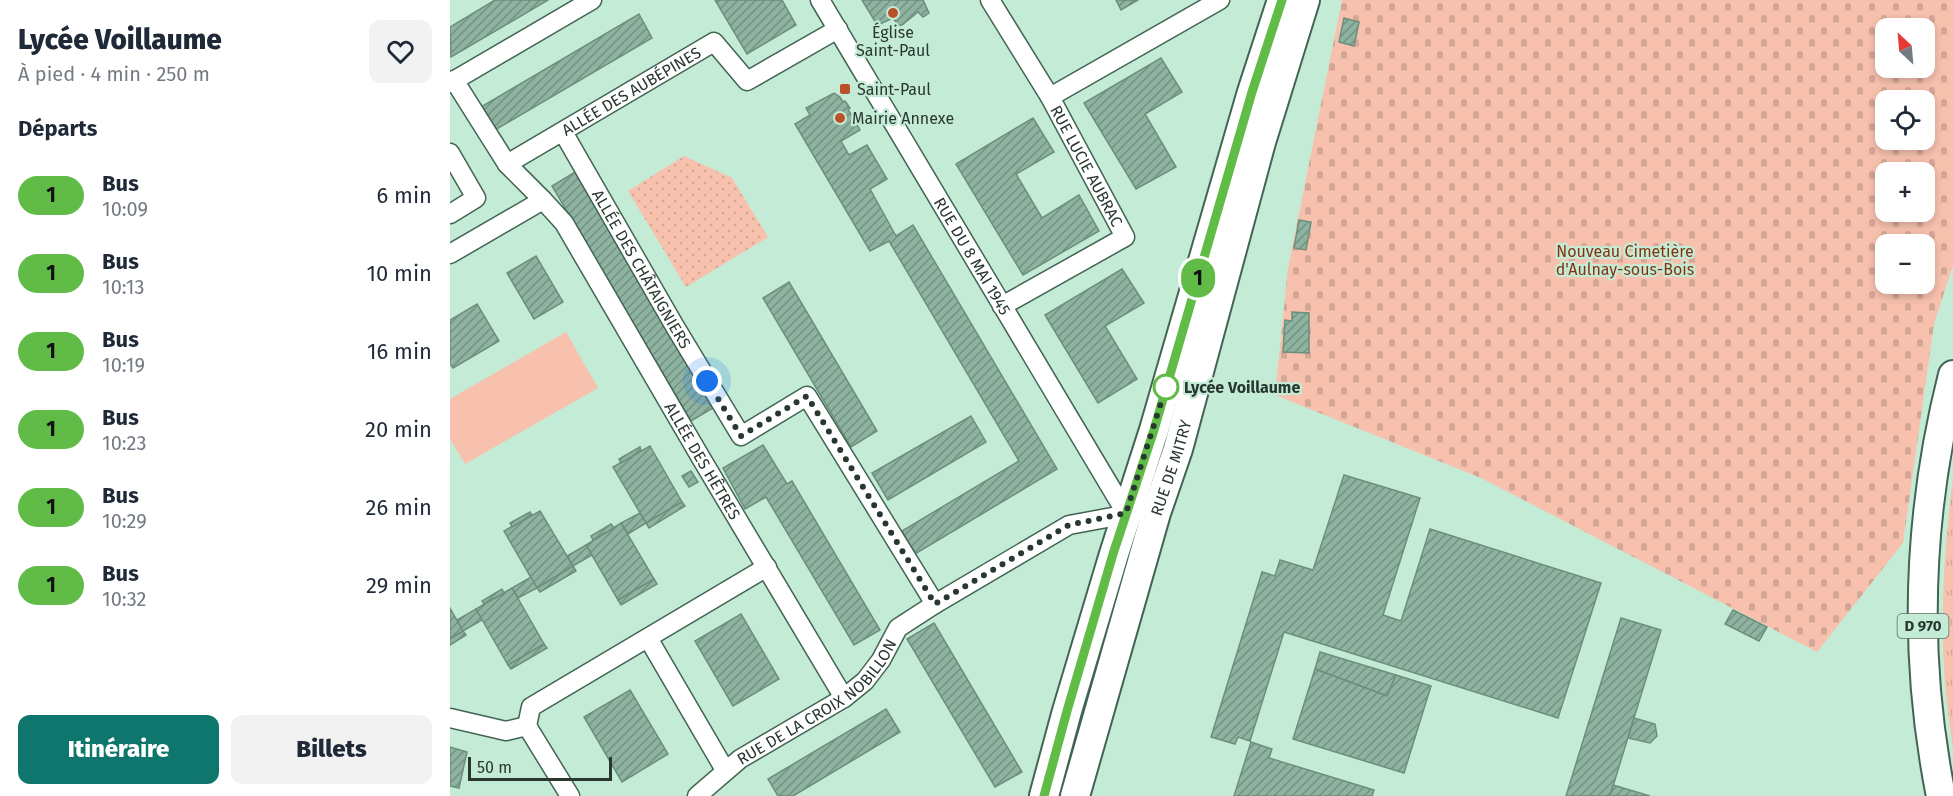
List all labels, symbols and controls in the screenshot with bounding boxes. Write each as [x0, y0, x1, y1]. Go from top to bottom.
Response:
marker: Église Saint-Paul [886, 6, 900, 20]
north arrow [1875, 18, 1935, 78]
map controls [1875, 18, 1935, 294]
button: heart [369, 20, 432, 83]
place label: Église Saint-Paul [856, 22, 930, 60]
text: Lycée Voillaume [18, 23, 222, 56]
street label: ALLÉE DES AUBÉPINES [558, 43, 705, 140]
text: À pied · 4 min · 250 m [18, 62, 210, 86]
place label: Saint-Paul [857, 80, 931, 99]
marker: Saint-Paul [838, 82, 852, 96]
button: locate [1875, 90, 1935, 150]
street label: RUE LUCIE AUBRAC [1046, 102, 1127, 230]
place label: Mairie Annexe [852, 109, 954, 128]
marker: Mairie Annexe [833, 111, 847, 125]
text: Départs [18, 115, 97, 142]
button: + [1875, 162, 1935, 222]
text: Bus [102, 170, 139, 197]
text: 1 [46, 182, 56, 208]
text: 6 min [376, 182, 432, 209]
street label: ALLÉE DES CHÂTAIGNIERS [588, 186, 695, 352]
street label: RUE DU 8 MAI 1945 [930, 194, 1015, 318]
text: 10:09 [102, 197, 148, 221]
button: − [1875, 234, 1935, 294]
park label: Nouveau Cimetière d'Aulnay-sous-Bois [1556, 242, 1694, 279]
text: Bus [102, 248, 139, 275]
line badge: 1 [1178, 258, 1218, 298]
text: 1 [46, 260, 56, 286]
text: 10 min [366, 260, 432, 287]
text: 1 [1193, 265, 1203, 291]
text: 10:13 [102, 275, 144, 299]
text: Bus [102, 326, 139, 353]
text: 1 [46, 338, 56, 364]
text: 16 min [367, 338, 432, 365]
text: 10:19 [102, 353, 145, 377]
your location [692, 366, 722, 396]
marker: Lycée Voillaume [1153, 374, 1179, 400]
place label: Lycée Voillaume [1184, 378, 1300, 397]
street label: ALLÉE DES HÊTRES [661, 399, 745, 523]
text: Bus [102, 404, 139, 431]
text: 1 [46, 416, 56, 442]
text: 20 min [365, 416, 432, 443]
street label: RUE DE MITRY [1147, 418, 1195, 518]
text: 10:23 [102, 431, 146, 455]
text: Bus [102, 482, 139, 509]
text: 1 [46, 494, 56, 520]
text: 26 min [366, 494, 432, 521]
text: 10:29 [102, 509, 147, 533]
text: Bus [102, 560, 139, 587]
text: 1 [46, 572, 56, 598]
text: 29 min [366, 572, 432, 599]
text: 10:32 [102, 587, 146, 611]
road number: D 970 [1898, 614, 1948, 638]
street label: RUE DE LA CROIX NOBILLON [734, 636, 900, 769]
button: Itinéraire [18, 715, 219, 784]
button: Billets [231, 715, 432, 784]
scale bar [468, 754, 612, 782]
text: 50 m [477, 758, 512, 777]

